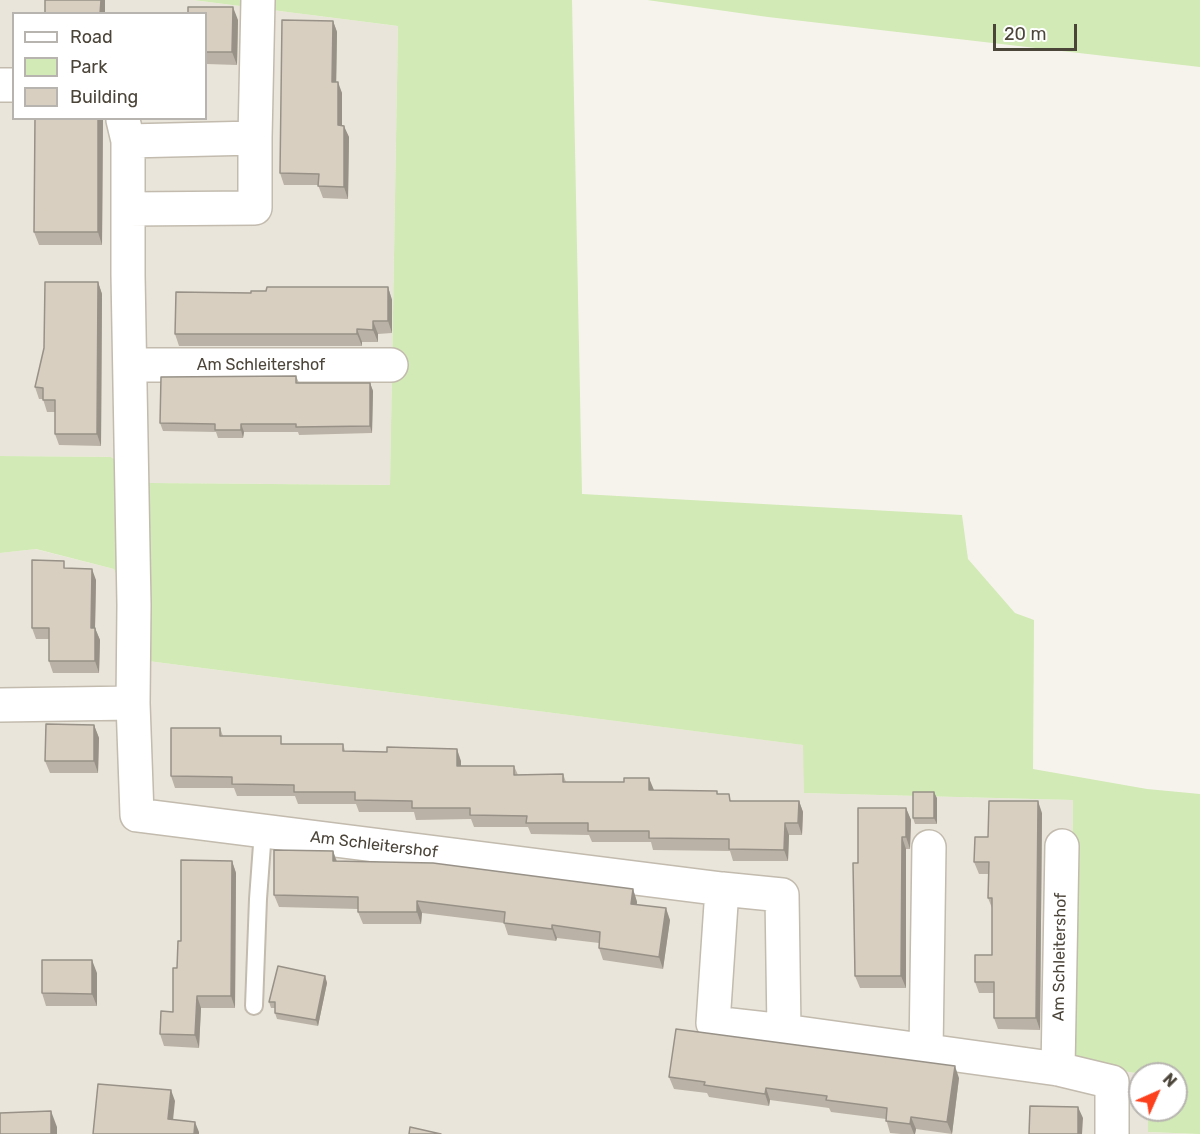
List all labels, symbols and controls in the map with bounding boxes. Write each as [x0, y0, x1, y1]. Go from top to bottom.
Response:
legend [12, 12, 207, 120]
scale bar [996, 12, 1080, 50]
text: 20 m [1004, 23, 1046, 45]
text: Road [70, 26, 113, 48]
text: Park [70, 56, 107, 78]
text: Building [70, 86, 138, 108]
street label: Am Schleitershof [197, 355, 325, 375]
street label: Am Schleitershof [309, 828, 439, 862]
street label: Am Schleitershof [1049, 893, 1071, 1021]
north arrow [1128, 1062, 1188, 1122]
text: N [1159, 1070, 1180, 1091]

